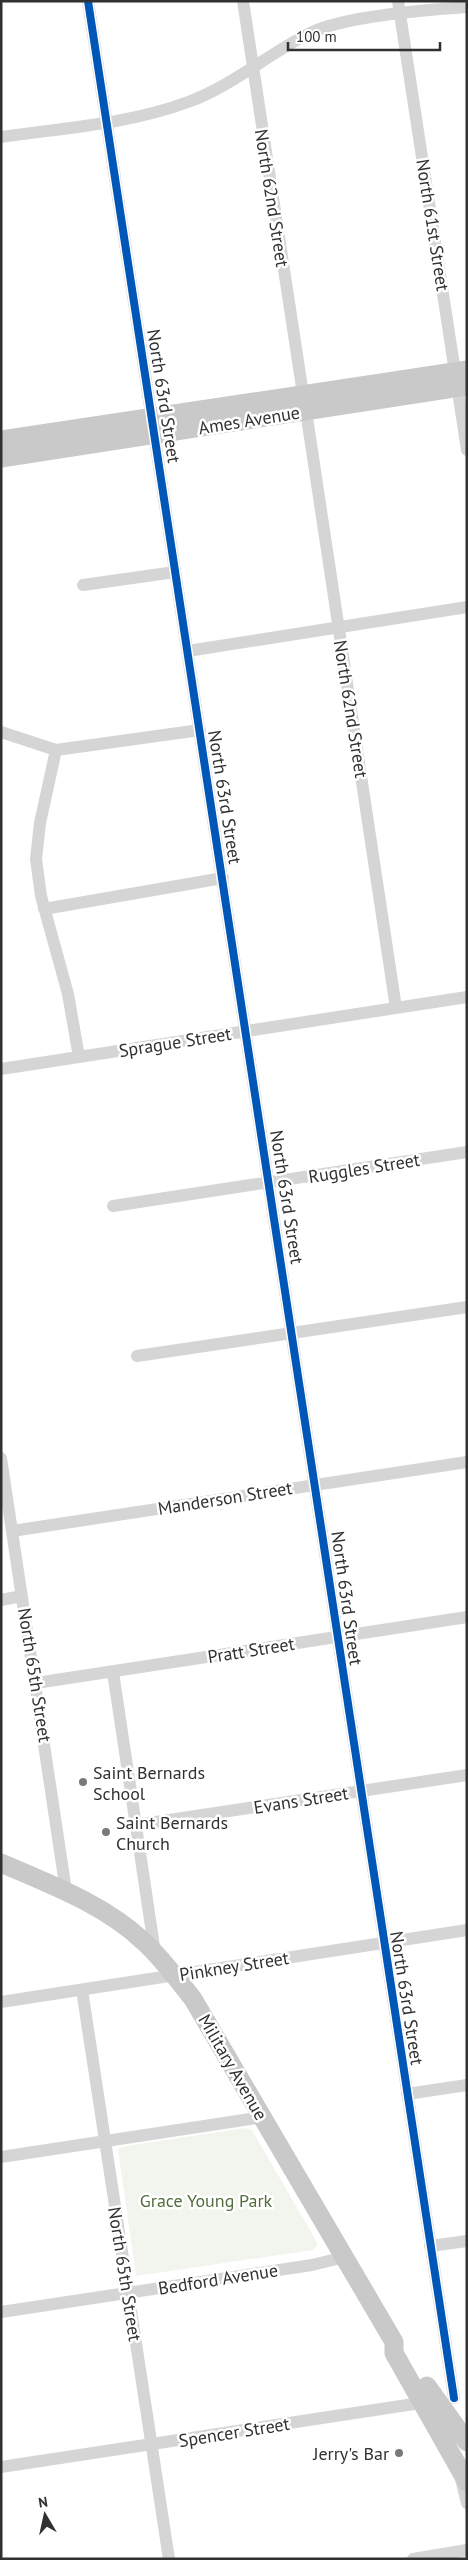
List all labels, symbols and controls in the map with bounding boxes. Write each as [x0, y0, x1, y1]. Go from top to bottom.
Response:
scale bar [288, 20, 440, 52]
text: 100 m [296, 27, 337, 46]
street label: North 62nd Street [250, 128, 294, 268]
street label: North 61st Street [411, 157, 455, 293]
street label: North 63rd Street [142, 327, 186, 465]
street label: Ames Avenue [197, 401, 301, 439]
street label: North 62nd Street [329, 639, 373, 779]
street label: North 63rd Street [203, 728, 247, 866]
street label: Sprague Street [117, 1022, 233, 1062]
street label: North 63rd Street [265, 1128, 309, 1266]
street label: Ruggles Street [307, 1148, 421, 1188]
street label: Manderson Street [156, 1476, 294, 1520]
street label: North 63rd Street [326, 1529, 368, 1667]
street label: North 65th Street [13, 1606, 57, 1744]
street label: Pratt Street [206, 1632, 296, 1668]
place label: Saint Bernards School [93, 1761, 205, 1805]
marker: Saint Bernards School [77, 1776, 89, 1788]
street label: Evans Street [252, 1781, 350, 1819]
place label: Saint Bernards Church [116, 1811, 228, 1855]
marker: Saint Bernards Church [100, 1826, 112, 1838]
street label: North 63rd Street [385, 1929, 429, 2067]
street label: Pinkney Street [178, 1946, 290, 1986]
street label: Military Avenue [193, 2010, 273, 2124]
park label: Grace Young Park [140, 2189, 273, 2212]
street label: North 65th Street [103, 2205, 147, 2343]
street label: Bedford Avenue [157, 2258, 279, 2300]
street label: Spencer Street [177, 2412, 291, 2452]
place label: Jerry's Bar [312, 2442, 389, 2465]
marker: Jerry's Bar [393, 2447, 405, 2459]
north arrow [20, 2490, 70, 2540]
text: N [37, 2493, 49, 2512]

